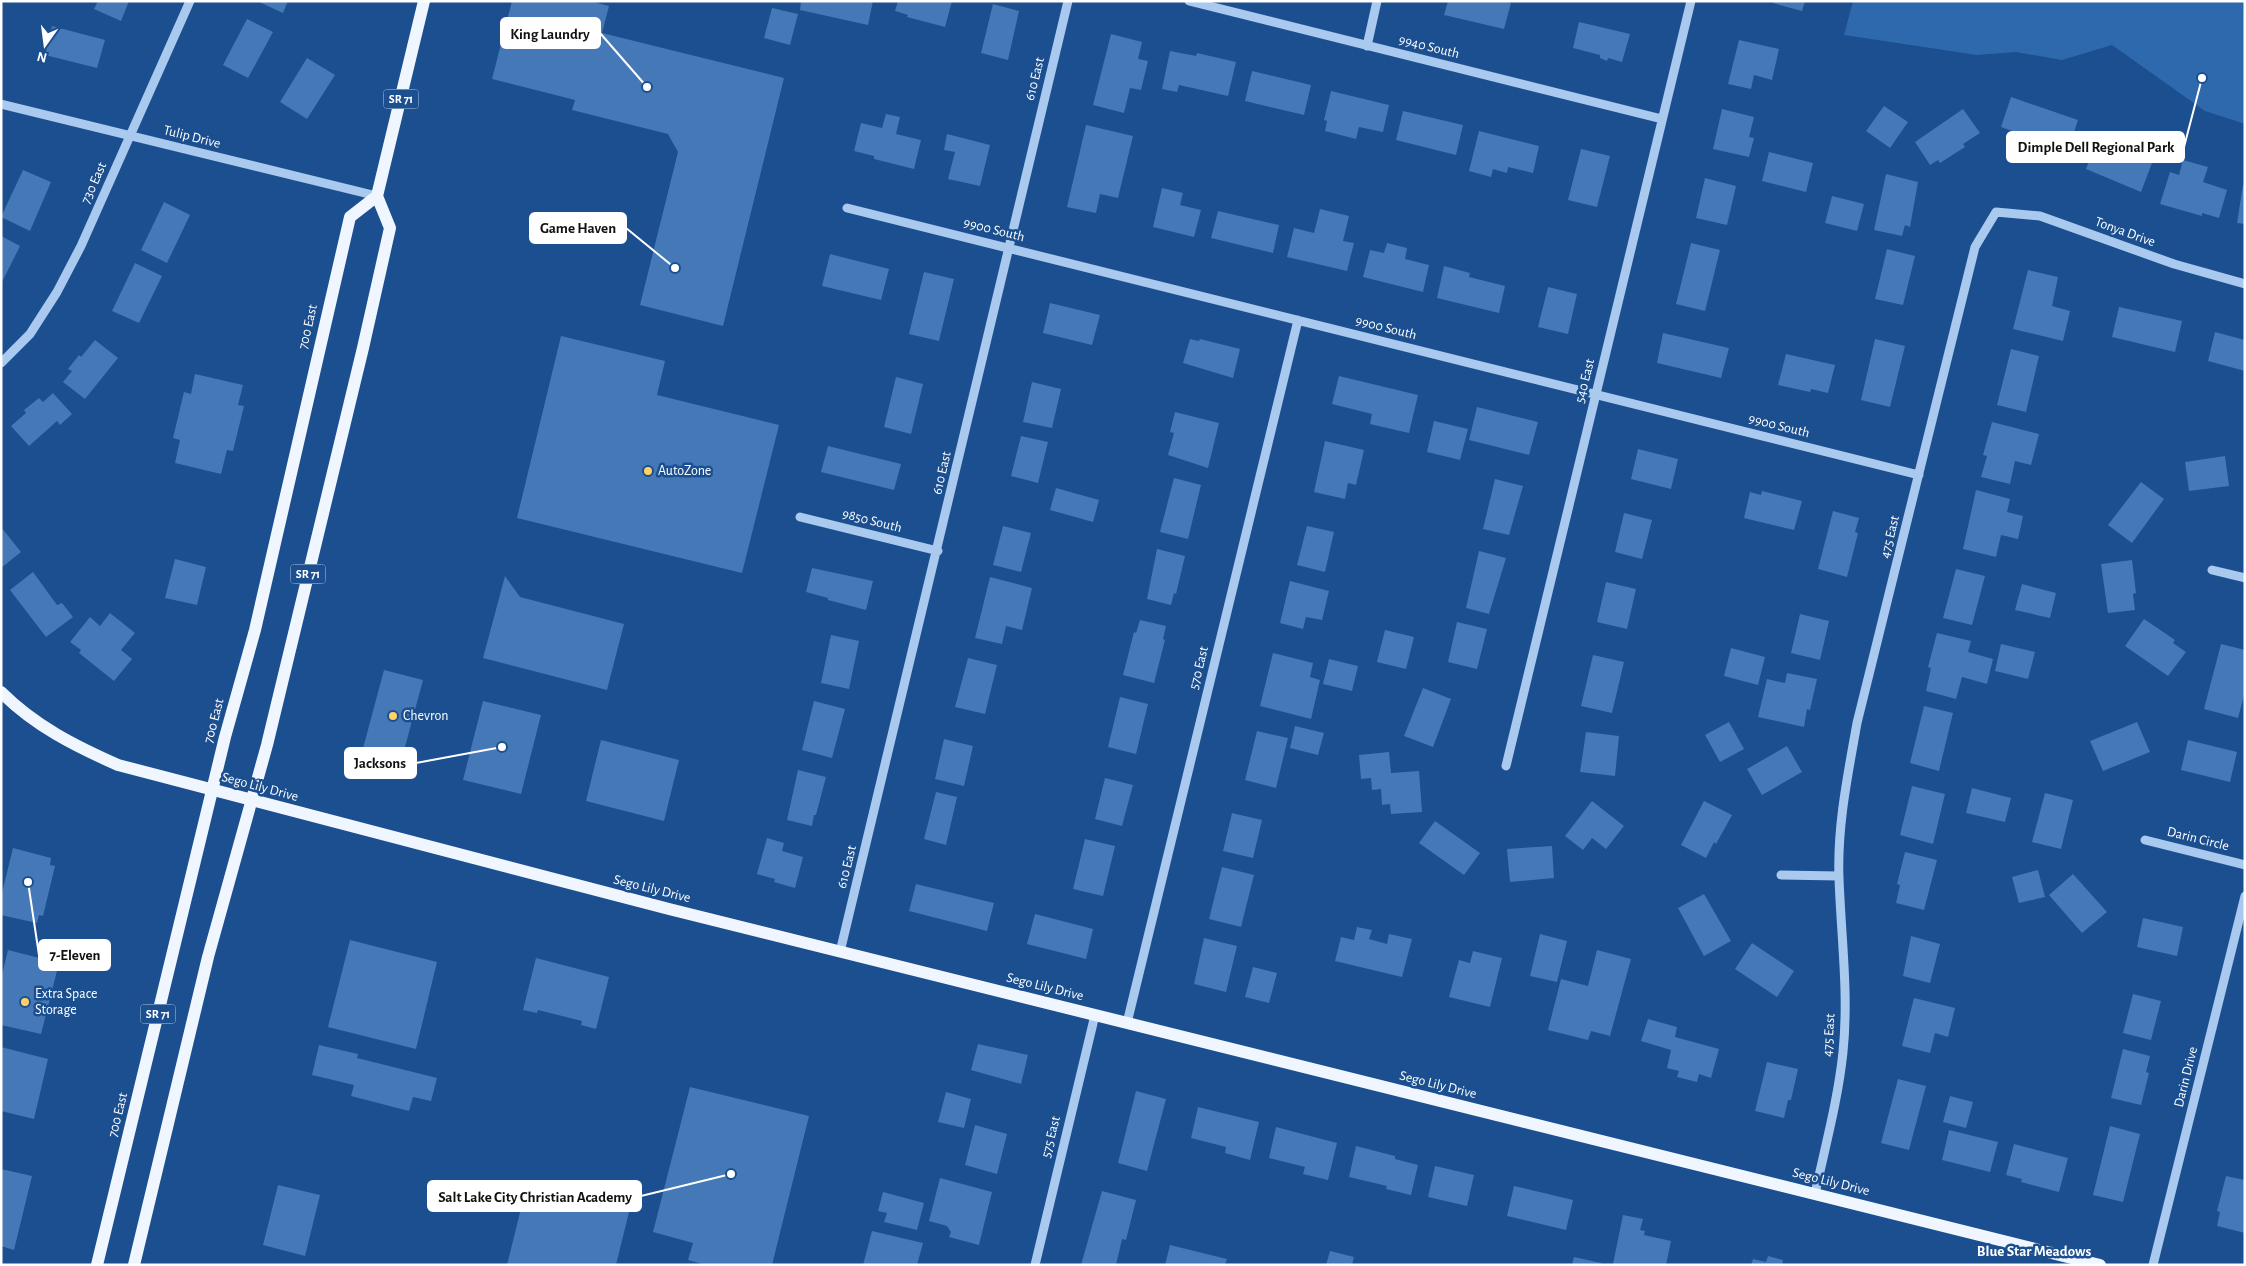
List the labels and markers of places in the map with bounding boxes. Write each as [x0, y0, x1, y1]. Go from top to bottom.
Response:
callout: King Laundry [501, 18, 600, 48]
callout: Dimple Dell Regional Park [2007, 132, 2184, 162]
callout: Game Haven [530, 213, 626, 243]
place label: AutoZone [658, 464, 711, 478]
marker: AutoZone [642, 465, 654, 477]
place label: Chevron [403, 709, 448, 723]
marker: Chevron [387, 710, 399, 722]
callout: Jacksons [345, 748, 416, 778]
callout: 7-Eleven [39, 940, 110, 970]
place label: Extra Space Storage [35, 987, 98, 1017]
marker: Extra Space Storage [19, 996, 31, 1008]
callout: Salt Lake City Christian Academy [428, 1181, 641, 1211]

